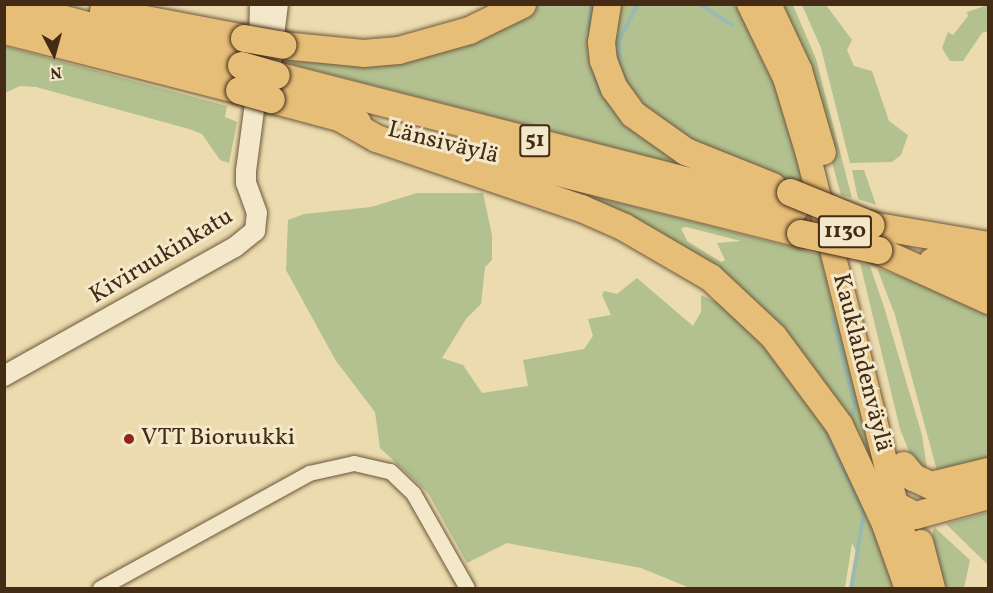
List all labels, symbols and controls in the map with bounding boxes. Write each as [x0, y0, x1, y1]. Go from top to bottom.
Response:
north arrow [24, 24, 84, 84]
text: N [49, 60, 63, 83]
street label: Länsiväylä [385, 116, 501, 172]
road number: 51 [518, 122, 552, 160]
street label: Kiviruukinkatu [85, 203, 239, 311]
road number: 1130 [816, 213, 874, 251]
street label: Kauklahdenväylä [825, 271, 897, 455]
place label: VTT Bioruukki [141, 425, 296, 453]
marker: VTT Bioruukki [122, 432, 136, 446]

